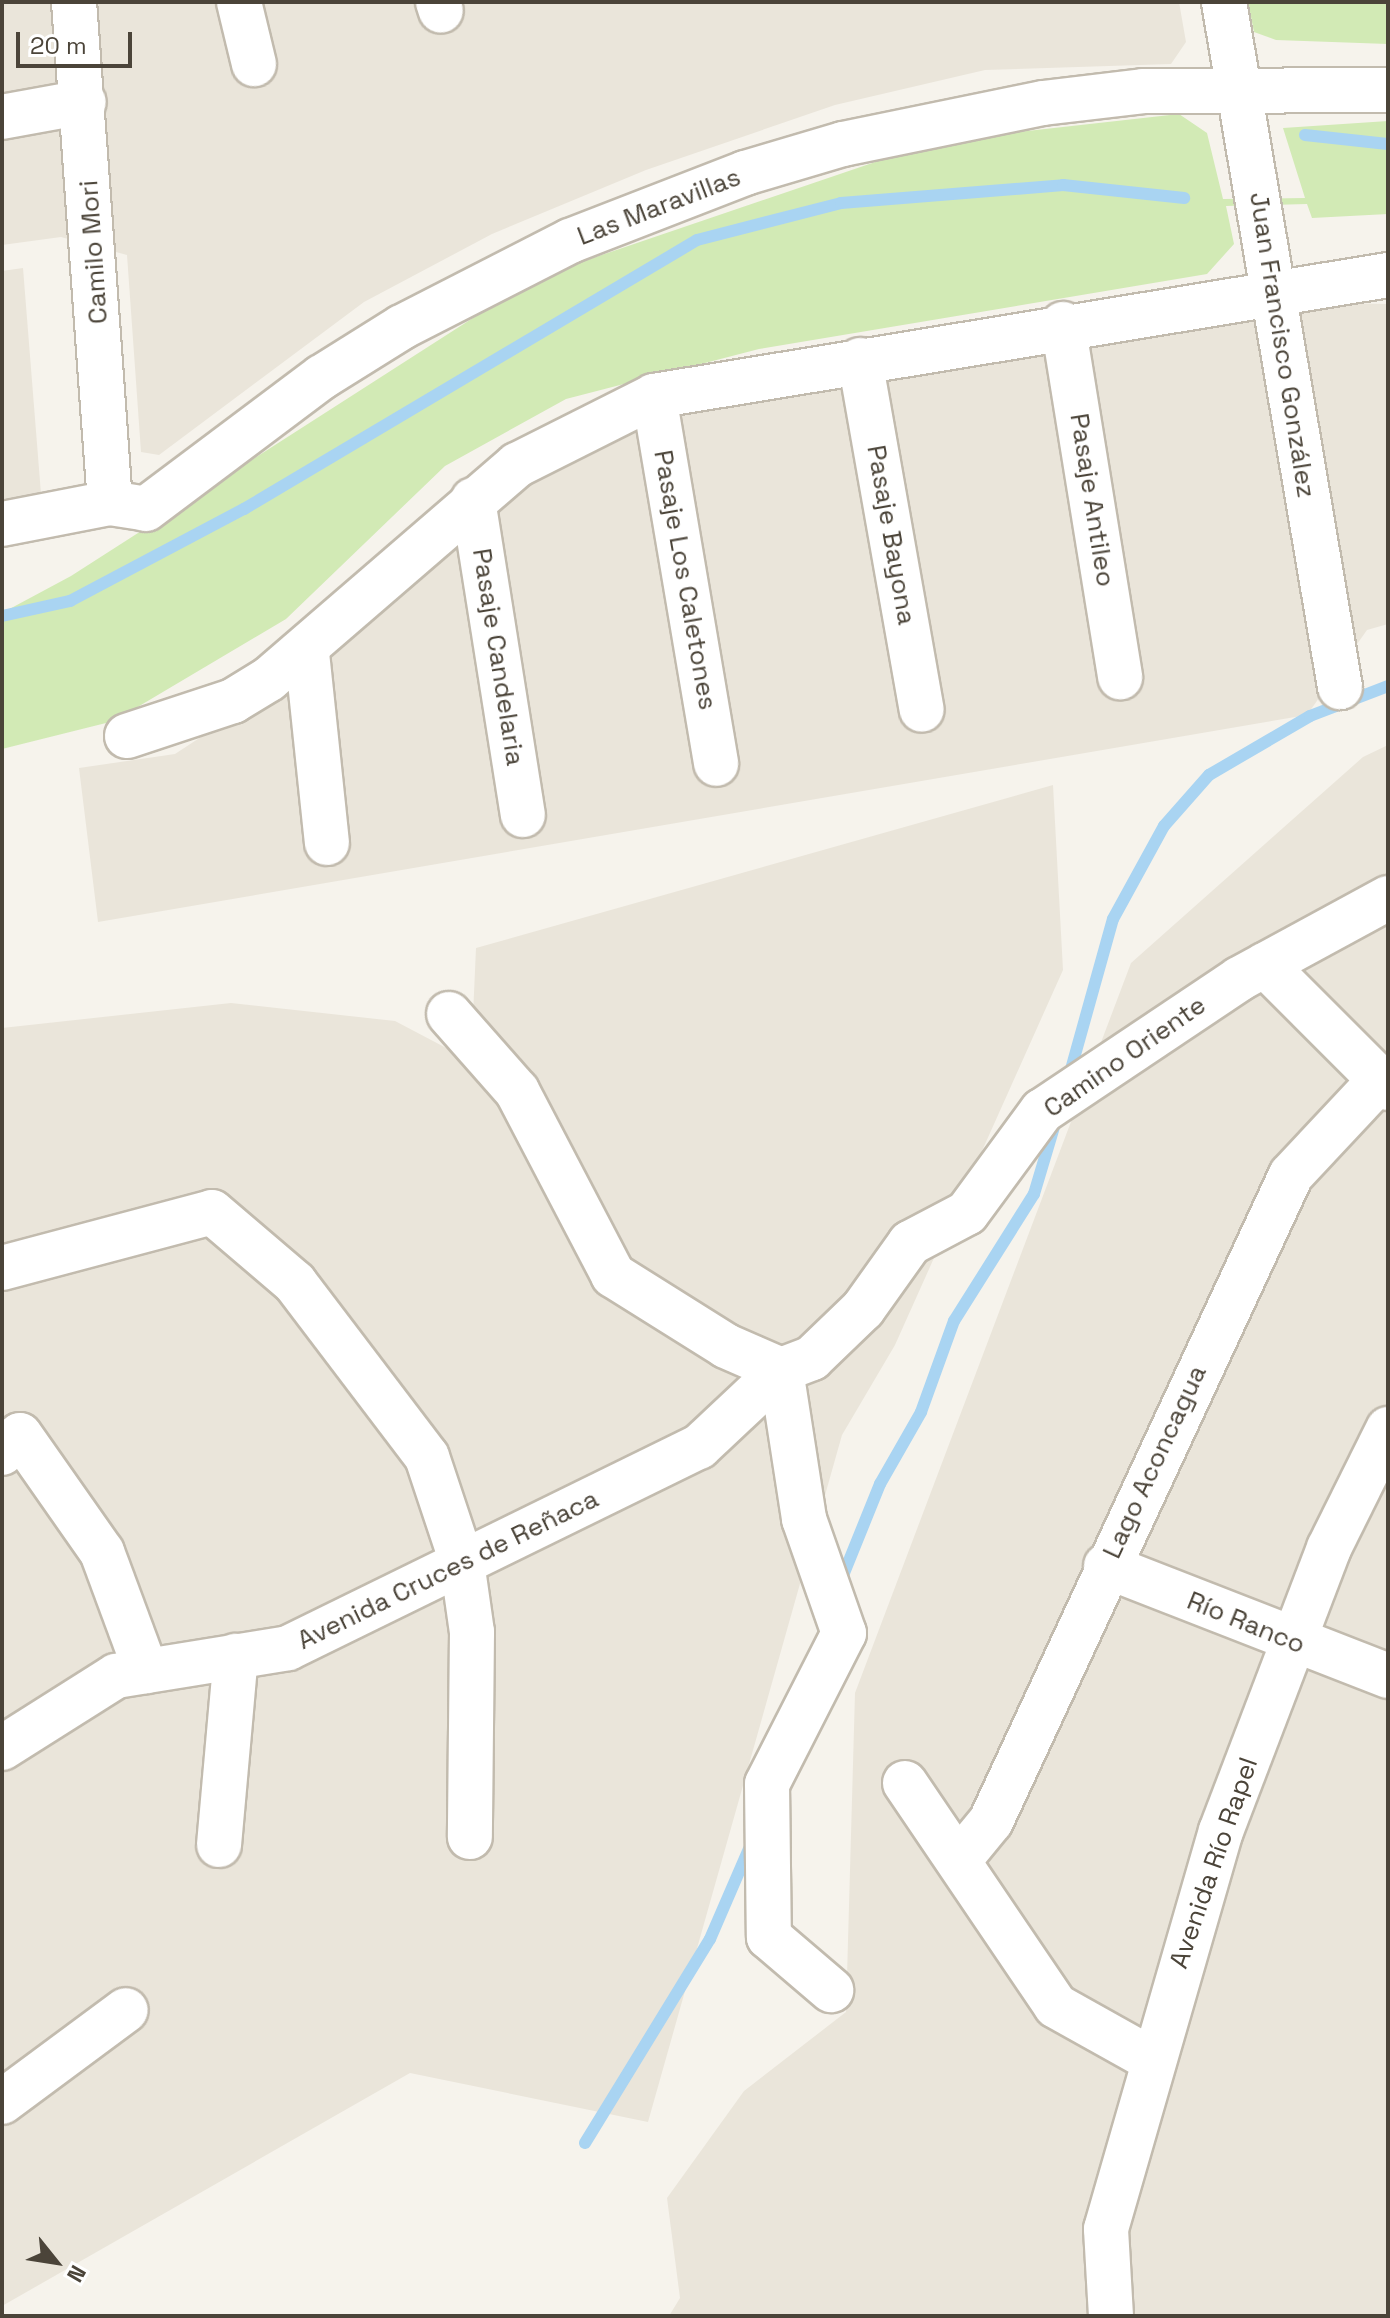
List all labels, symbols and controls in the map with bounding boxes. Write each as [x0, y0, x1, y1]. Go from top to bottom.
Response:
scale bar [20, 16, 136, 66]
text: 20 m [30, 30, 87, 61]
street label: Las Maravillas [573, 162, 745, 252]
street label: Camilo Mori [73, 179, 115, 325]
street label: Juan Francisco González [1242, 190, 1322, 500]
street label: Pasaje Antileo [1063, 411, 1121, 589]
street label: Pasaje Bayona [860, 443, 922, 627]
street label: Pasaje Los Caletones [647, 448, 723, 712]
street label: Pasaje Candelaria [465, 546, 531, 768]
street label: Camino Oriente [1038, 990, 1212, 1124]
street label: Lago Aconcagua [1097, 1360, 1213, 1564]
street label: Avenida Cruces de Reñaca [292, 1483, 604, 1657]
street label: Río Ranco [1182, 1585, 1310, 1661]
street label: Avenida Río Rapel [1163, 1754, 1265, 1972]
north arrow [16, 2222, 96, 2302]
text: N [61, 2261, 93, 2287]

